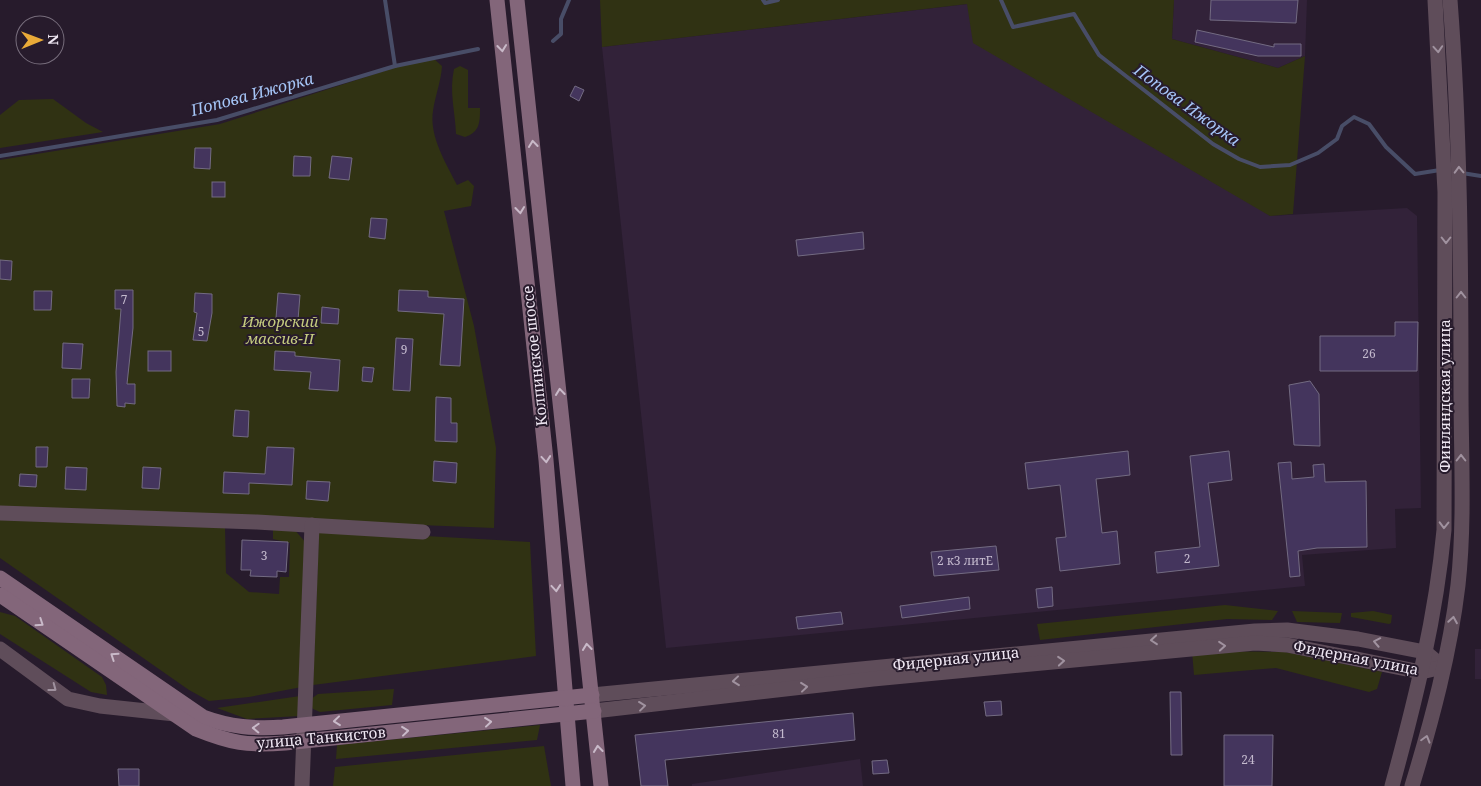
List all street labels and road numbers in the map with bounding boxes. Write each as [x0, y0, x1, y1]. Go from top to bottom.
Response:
street label: Колпинское шоссе [517, 285, 551, 427]
street label: Финляндская улица [1434, 319, 1454, 473]
street label: Фидерная улица [1292, 635, 1421, 679]
street label: Фидерная улица [892, 641, 1020, 675]
street label: улица Танкистов [256, 721, 386, 753]

